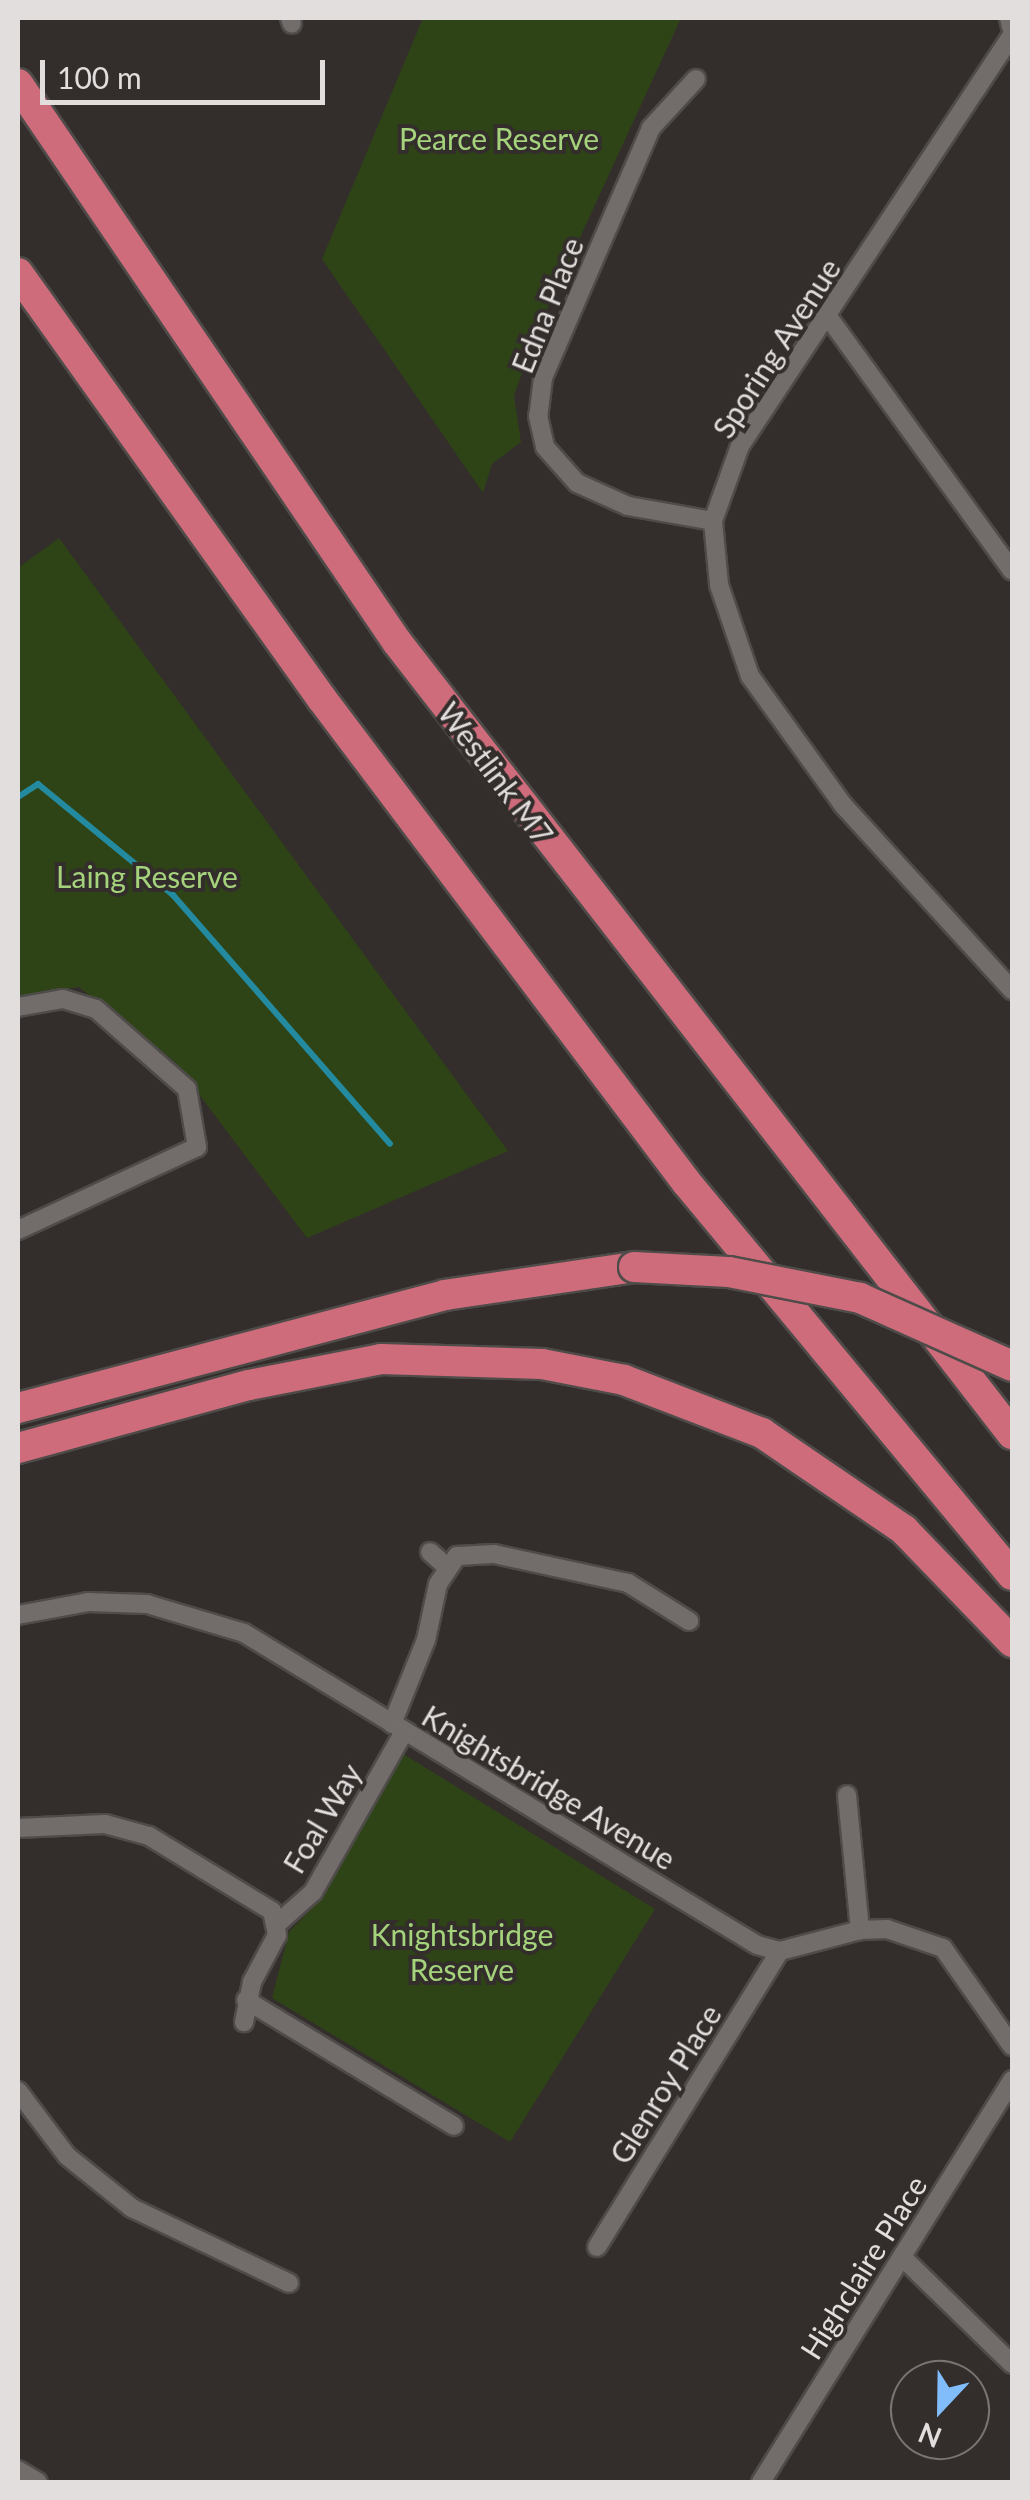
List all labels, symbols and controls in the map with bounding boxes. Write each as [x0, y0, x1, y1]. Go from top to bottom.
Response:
scale bar [45, 40, 330, 102]
text: 100 m [57, 59, 142, 95]
park label: Pearce Reserve [399, 120, 599, 156]
street label: Edna Place [504, 232, 590, 378]
street label: Sporing Avenue [704, 251, 848, 445]
street label: Westlink M7 [431, 695, 561, 851]
park label: Laing Reserve [56, 858, 238, 894]
street label: Knightsbridge Avenue [416, 1697, 682, 1877]
street label: Foal Way [275, 1757, 369, 1879]
park label: Knightsbridge Reserve [371, 1916, 553, 1986]
street label: Glenroy Place [602, 1998, 728, 2170]
street label: Highclaire Place [792, 2169, 934, 2365]
north arrow [890, 2360, 990, 2460]
text: N [913, 2416, 946, 2456]

